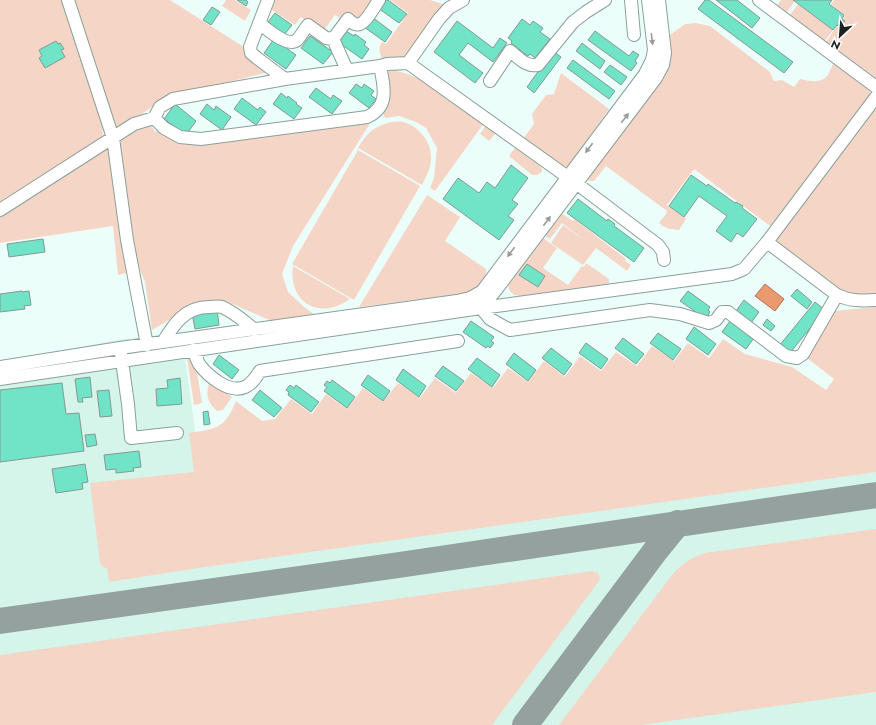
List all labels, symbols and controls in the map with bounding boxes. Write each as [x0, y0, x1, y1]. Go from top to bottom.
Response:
north arrow [820, 16, 860, 56]
one-way arrow [649, 33, 656, 45]
text: N [828, 36, 843, 54]
one-way arrow [621, 112, 630, 123]
one-way arrow [585, 142, 593, 153]
one-way arrow [543, 216, 551, 227]
one-way arrow [507, 247, 515, 257]

